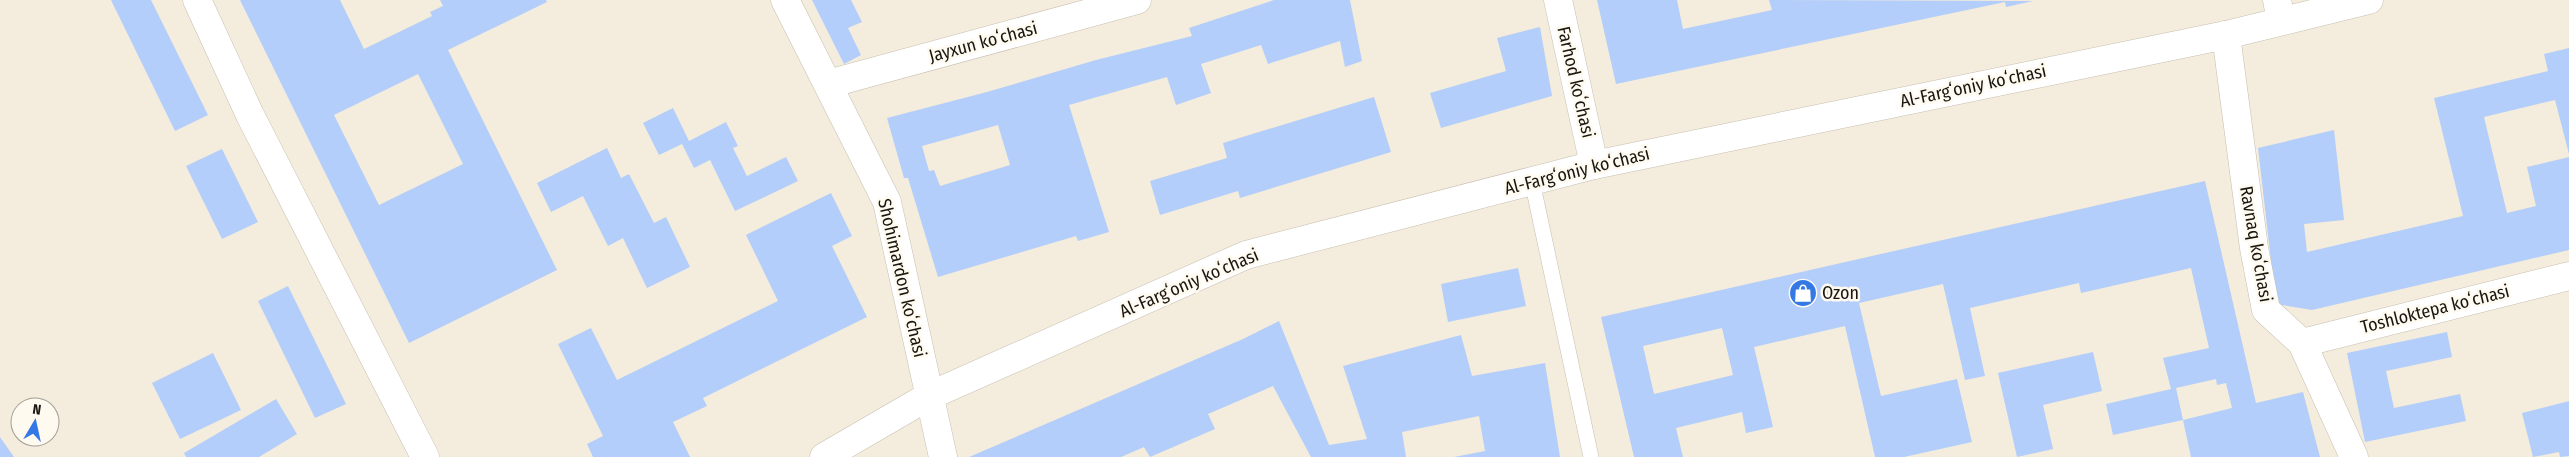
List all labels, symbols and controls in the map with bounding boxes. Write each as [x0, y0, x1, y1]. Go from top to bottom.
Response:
street label: Jayxun koʻchasi [926, 17, 1040, 67]
street label: Farhod koʻchasi [1552, 24, 1600, 140]
street label: Al-Fargʻoniy koʻchasi [1898, 60, 2048, 112]
street label: Al-Fargʻoniy koʻchasi [1502, 142, 1652, 200]
street label: Ravnaq koʻchasi [2235, 184, 2277, 304]
street label: Shohimardon koʻchasi [873, 196, 931, 360]
street label: Al-Fargʻoniy koʻchasi [1116, 244, 1262, 322]
shop icon: Ozon [1788, 278, 1818, 308]
street label: Toshloktepa koʻchasi [2358, 280, 2512, 338]
place label: Ozon [1822, 282, 1859, 304]
north arrow [10, 397, 60, 447]
text: N [31, 401, 42, 419]

